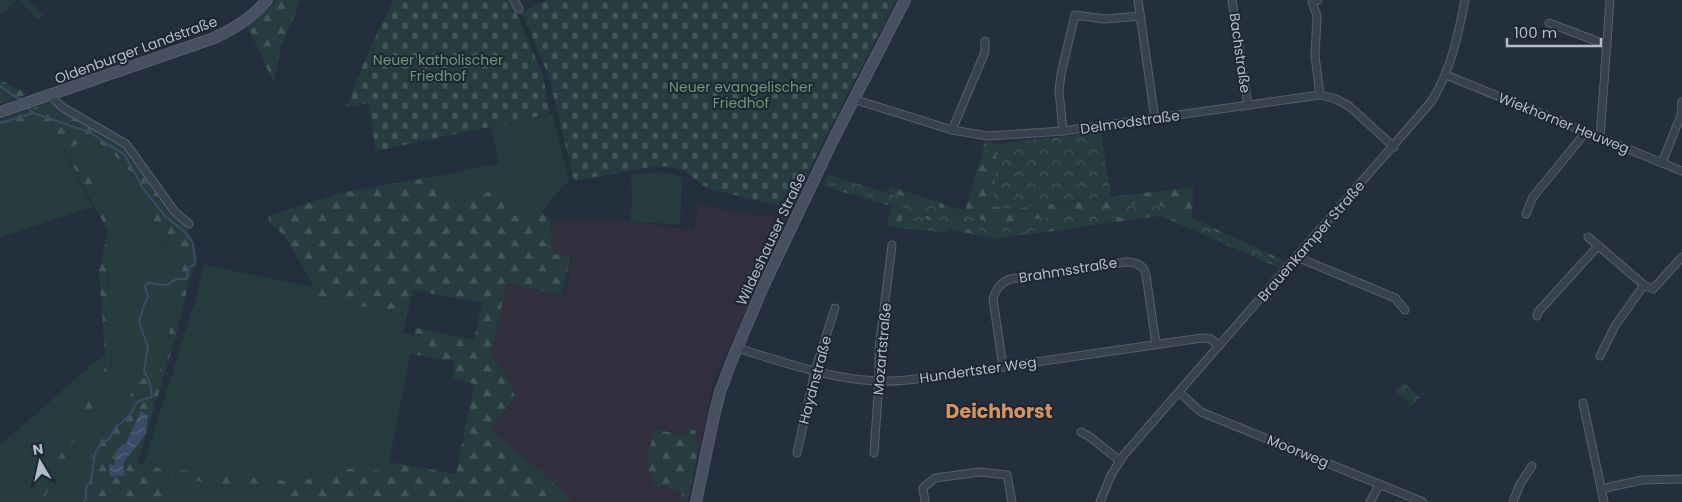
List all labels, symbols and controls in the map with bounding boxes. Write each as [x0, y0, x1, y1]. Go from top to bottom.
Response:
street label: Oldenburger Landstraße [52, 11, 220, 89]
street label: Bachstraße [1224, 12, 1256, 95]
scale bar [1507, 15, 1601, 47]
text: 100 m [1514, 22, 1557, 43]
park label: Neuer katholischer Friedhof [373, 50, 503, 86]
park label: Neuer evangelischer Friedhof [669, 77, 813, 113]
street label: Wiekhorner Heuweg [1495, 88, 1633, 158]
street label: Delmodstraße [1079, 105, 1181, 139]
street label: Wildeshauser Straße [731, 169, 811, 309]
street label: Brauenkamper Straße [1253, 176, 1369, 306]
street label: Brahmsstraße [1017, 252, 1119, 288]
street label: Mozartstraße [868, 302, 896, 396]
street label: Haydnstraße [794, 333, 836, 426]
street label: Hundertster Weg [918, 352, 1038, 388]
district label: Deichhorst [946, 398, 1053, 425]
street label: Moorweg [1264, 430, 1332, 472]
north arrow [15, 437, 65, 487]
text: N [31, 438, 45, 460]

